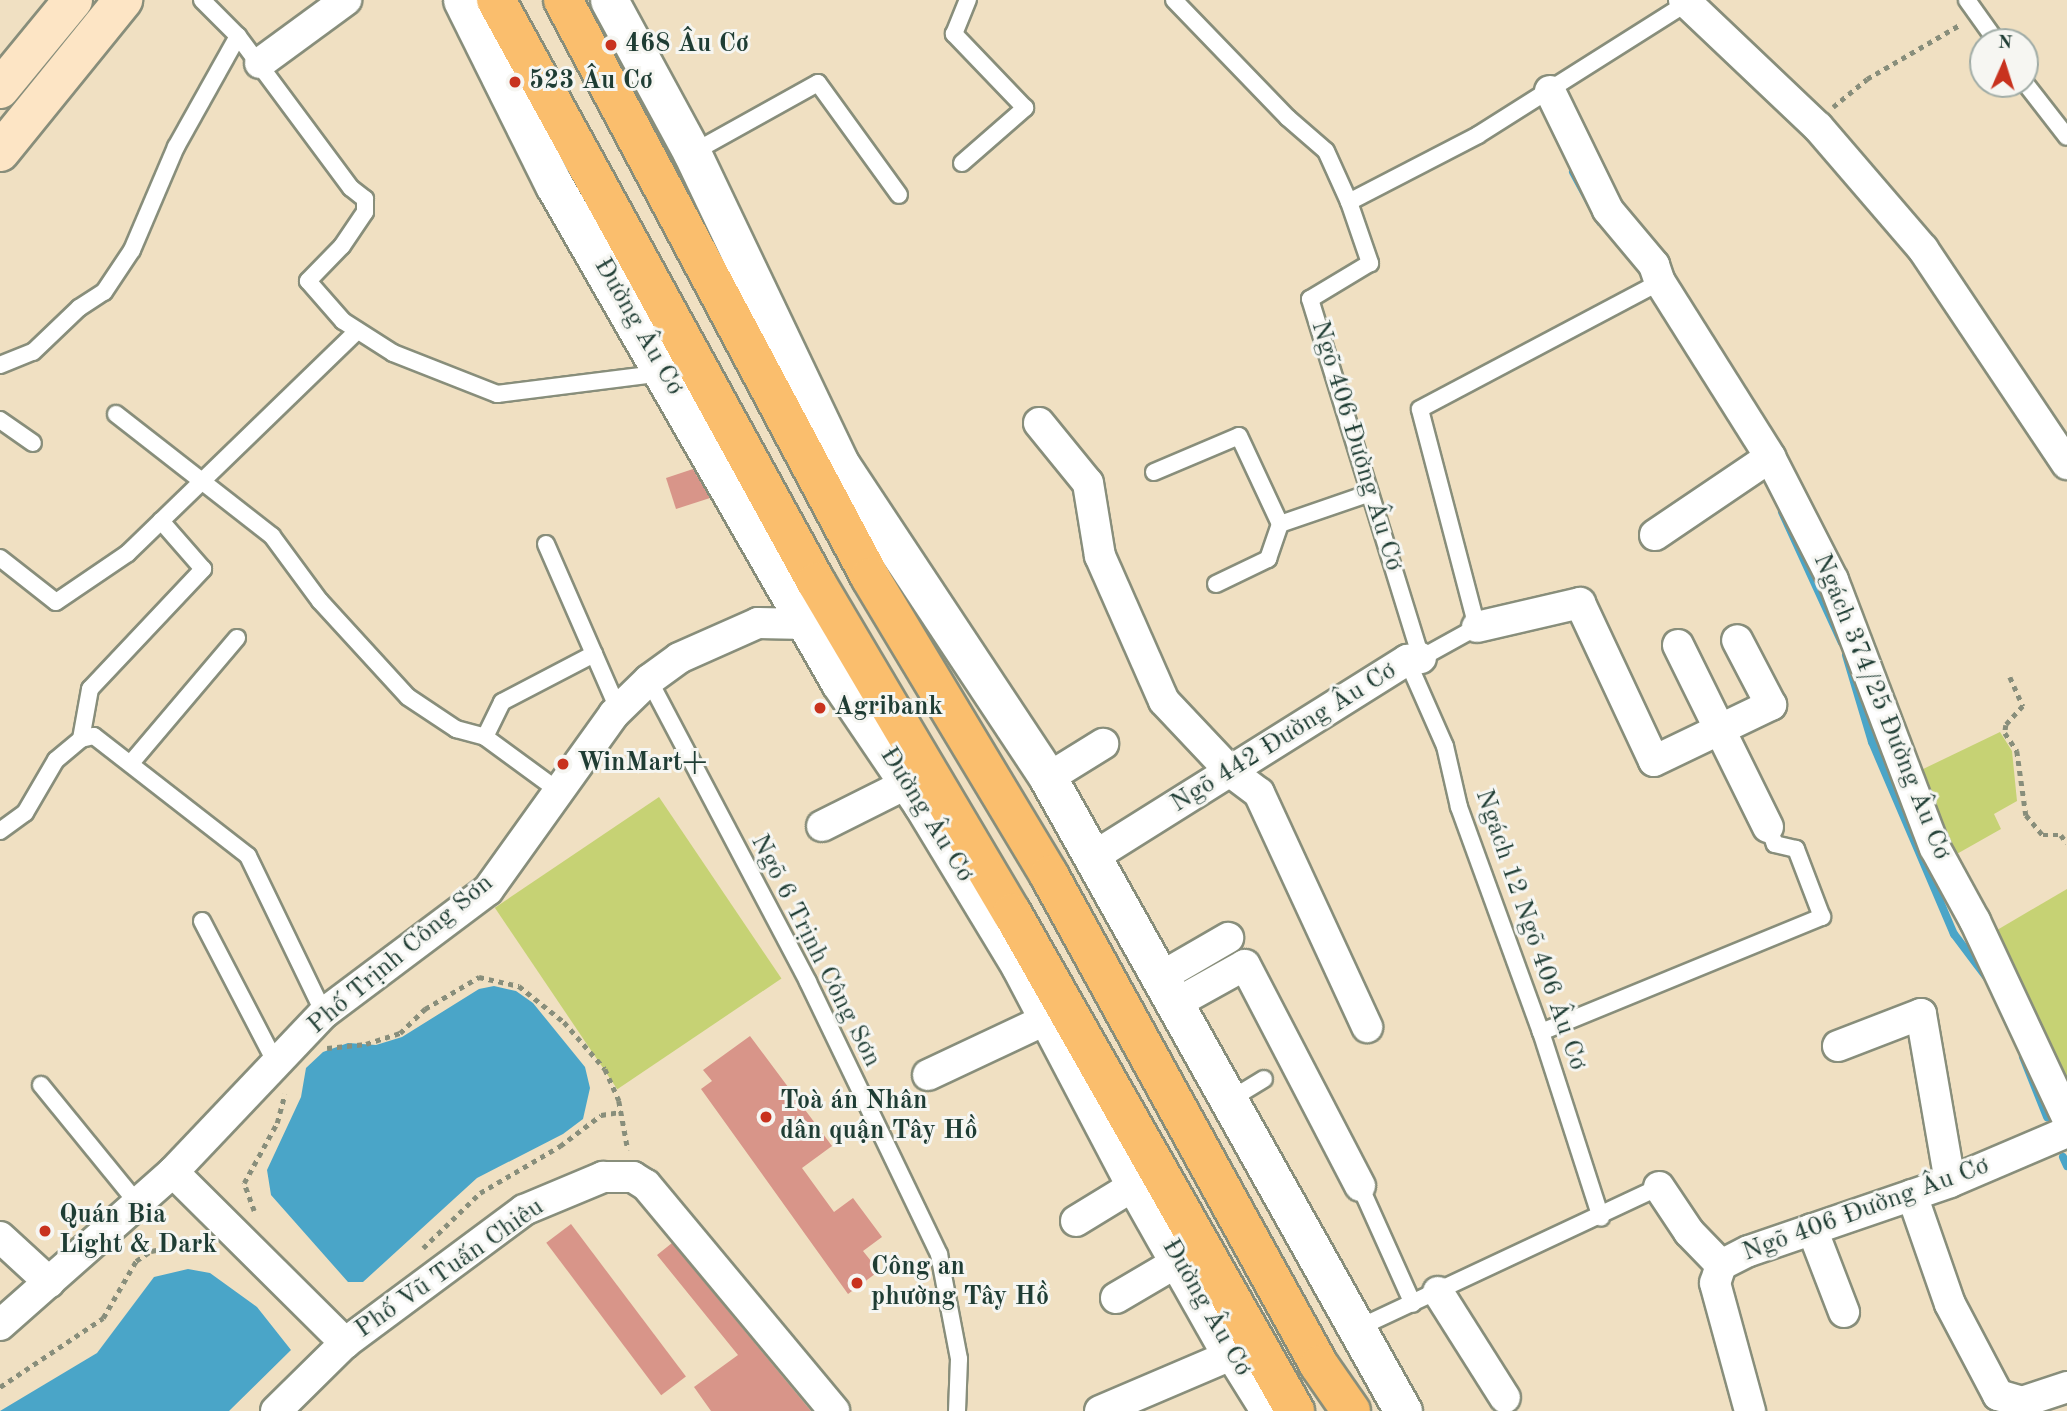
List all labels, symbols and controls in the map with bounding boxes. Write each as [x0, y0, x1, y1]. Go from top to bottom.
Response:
north arrow [1969, 28, 2039, 98]
place label: 468 Âu Cơ [625, 29, 749, 61]
text: N [1997, 34, 2013, 53]
marker: 468 Âu Cơ [603, 37, 619, 53]
place label: 523 Âu Cơ [529, 66, 653, 98]
marker: 523 Âu Cơ [507, 74, 523, 90]
street label: Đường Âu Cơ [586, 253, 690, 401]
street label: Ngõ 406 Đường Âu Cơ [1303, 317, 1409, 575]
street label: Ngách 374/25 Đường Âu Cơ [1805, 549, 1957, 865]
street label: Ngõ 442 Đường Âu Cơ [1165, 656, 1403, 820]
place label: Agribank [834, 692, 943, 724]
marker: Agribank [812, 700, 828, 716]
street label: Đường Âu Cơ [872, 742, 980, 888]
place label: WinMart+ [577, 748, 707, 780]
marker: WinMart+ [555, 756, 571, 772]
street label: Ngách 12 Ngõ 406 Âu Cơ [1467, 785, 1593, 1075]
street label: Ngõ 6 Trịnh Công Sơn [743, 829, 887, 1073]
street label: Phố Trịnh Công Sơn [302, 868, 500, 1042]
place label: Toà án Nhân dân quận Tây Hồ [780, 1086, 978, 1148]
marker: Toà án Nhân dân quận Tây Hồ [758, 1109, 774, 1125]
street label: Ngõ 406 Đường Âu Cơ [1738, 1151, 1994, 1269]
street label: Phố Vũ Tuấn Chiêu [350, 1192, 550, 1346]
place label: Quán Bia Light & Dark [59, 1200, 217, 1262]
marker: Quán Bia Light & Dark [37, 1223, 53, 1239]
street label: Đường Âu Cơ [1154, 1234, 1258, 1382]
place label: Công an phường Tây Hồ [871, 1252, 1049, 1314]
marker: Công an phường Tây Hồ [849, 1275, 865, 1291]

